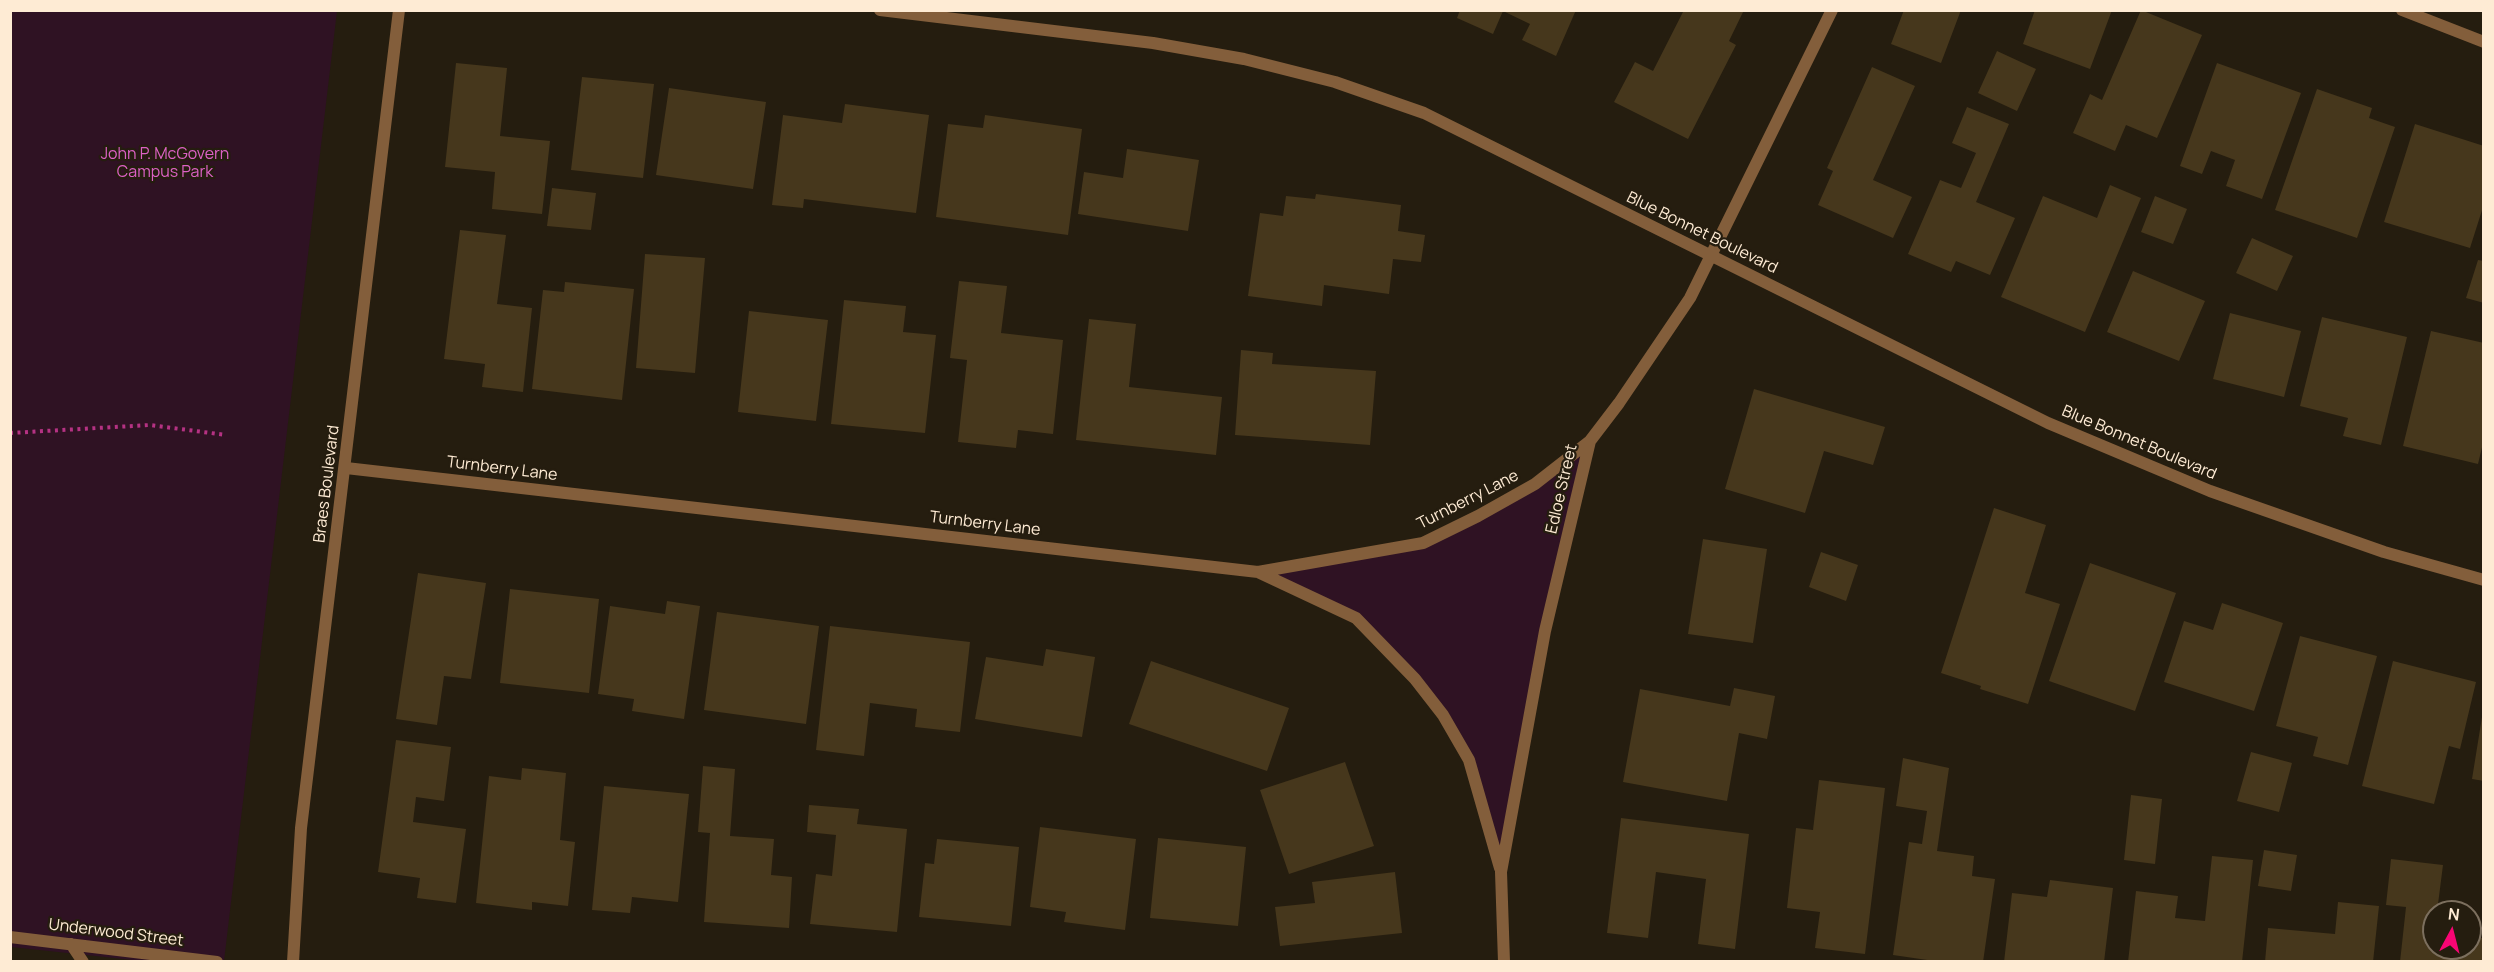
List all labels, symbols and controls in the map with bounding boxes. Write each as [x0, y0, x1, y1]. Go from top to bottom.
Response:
park label: John P. McGovern Campus Park [101, 145, 229, 183]
street label: Blue Bonnet Boulevard [1623, 188, 1781, 278]
street label: Blue Bonnet Boulevard [2059, 402, 2219, 484]
street label: Braes Boulevard [310, 424, 344, 544]
street label: Edloe Street [1542, 442, 1582, 536]
street label: Turnberry Lane [446, 453, 558, 485]
street label: Turnberry Lane [1414, 466, 1522, 534]
street label: Turnberry Lane [929, 508, 1041, 540]
north arrow [2422, 900, 2482, 960]
text: N [2447, 903, 2461, 926]
street label: Underwood Street [47, 915, 185, 951]

